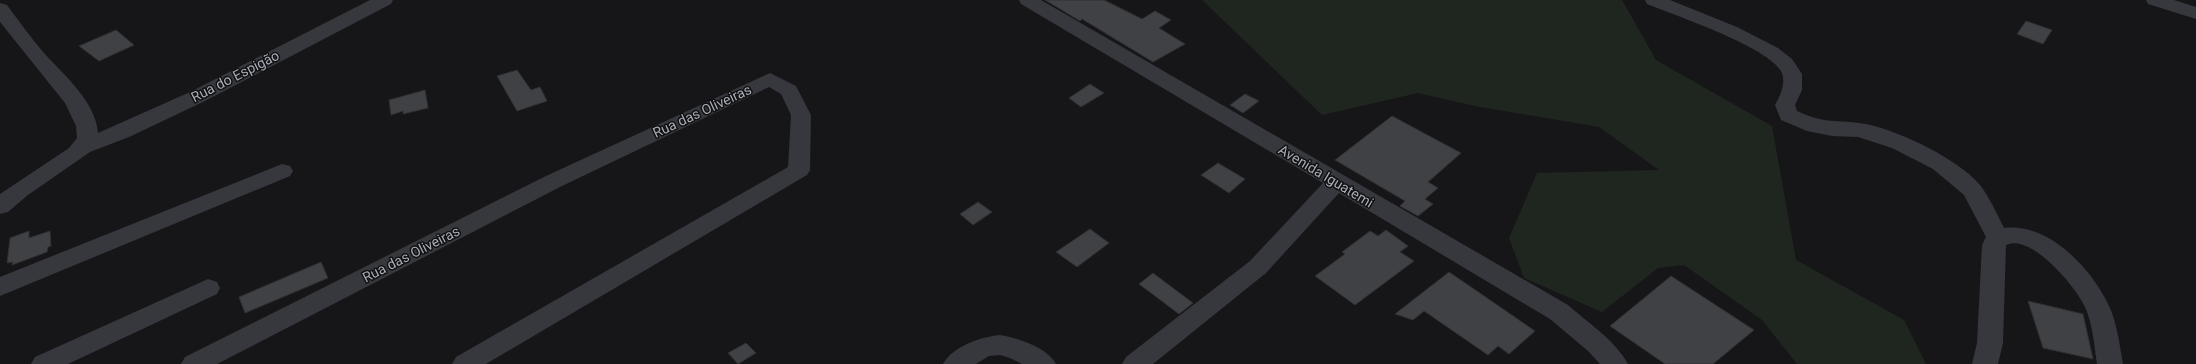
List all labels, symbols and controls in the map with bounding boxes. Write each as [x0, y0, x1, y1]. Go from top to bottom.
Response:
street label: Rua do Espigão [188, 47, 282, 105]
street label: Rua das Oliveiras [650, 81, 754, 141]
street label: Avenida Iguatemi [1276, 141, 1376, 211]
street label: Rua das Oliveiras [360, 223, 462, 285]

